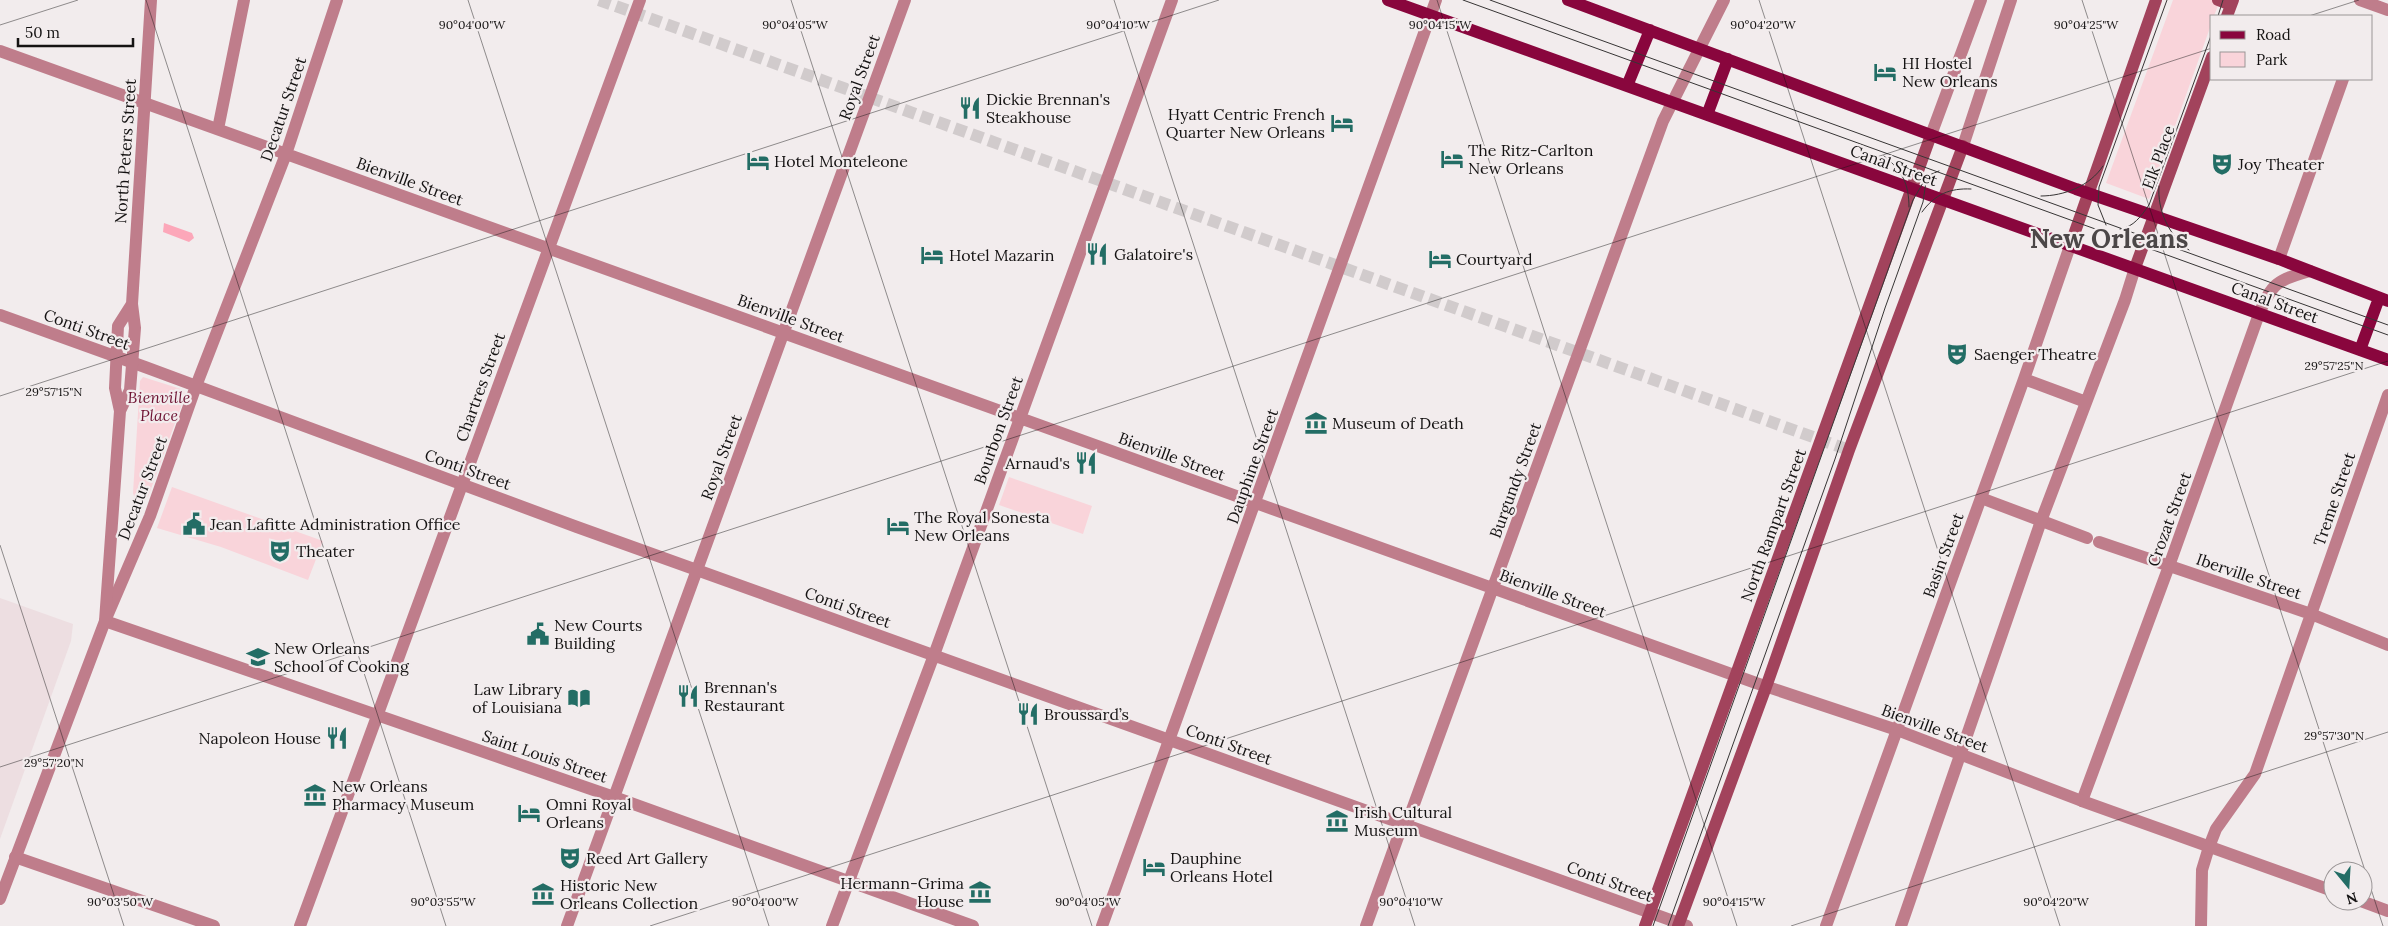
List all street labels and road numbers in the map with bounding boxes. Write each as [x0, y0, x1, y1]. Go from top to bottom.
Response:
street label: Royal Street [834, 31, 884, 123]
street label: Decatur Street [256, 53, 311, 164]
street label: North Peters Street [110, 77, 140, 224]
street label: Elk Place [2137, 122, 2179, 192]
street label: Canal Street [1848, 140, 1941, 190]
street label: Bienville Street [354, 152, 467, 210]
street label: Canal Street [2229, 277, 2322, 327]
street label: Bienville Street [735, 289, 848, 347]
street label: Conti Street [41, 304, 134, 354]
street label: Chartres Street [451, 329, 509, 444]
street label: Bourbon Street [969, 372, 1027, 487]
street label: Dauphine Street [1222, 405, 1282, 526]
street label: Royal Street [696, 411, 746, 503]
street label: Burgundy Street [1485, 419, 1546, 541]
street label: Bienville Street [1116, 427, 1229, 485]
street label: Decatur Street [113, 433, 171, 543]
street label: Conti Street [422, 444, 515, 494]
street label: North Rampart Street [1736, 445, 1810, 604]
street label: Treme Street [2309, 449, 2360, 549]
street label: Crozat Street [2143, 468, 2196, 569]
street label: Basin Street [1918, 509, 1968, 600]
street label: Iberville Street [2194, 549, 2305, 604]
street label: Bienville Street [1497, 564, 1610, 622]
street label: Conti Street [802, 582, 895, 632]
street label: Bienville Street [1879, 699, 1992, 757]
street label: Conti Street [1183, 719, 1276, 769]
street label: Saint Louis Street [480, 725, 611, 787]
street label: Conti Street [1564, 856, 1657, 906]

